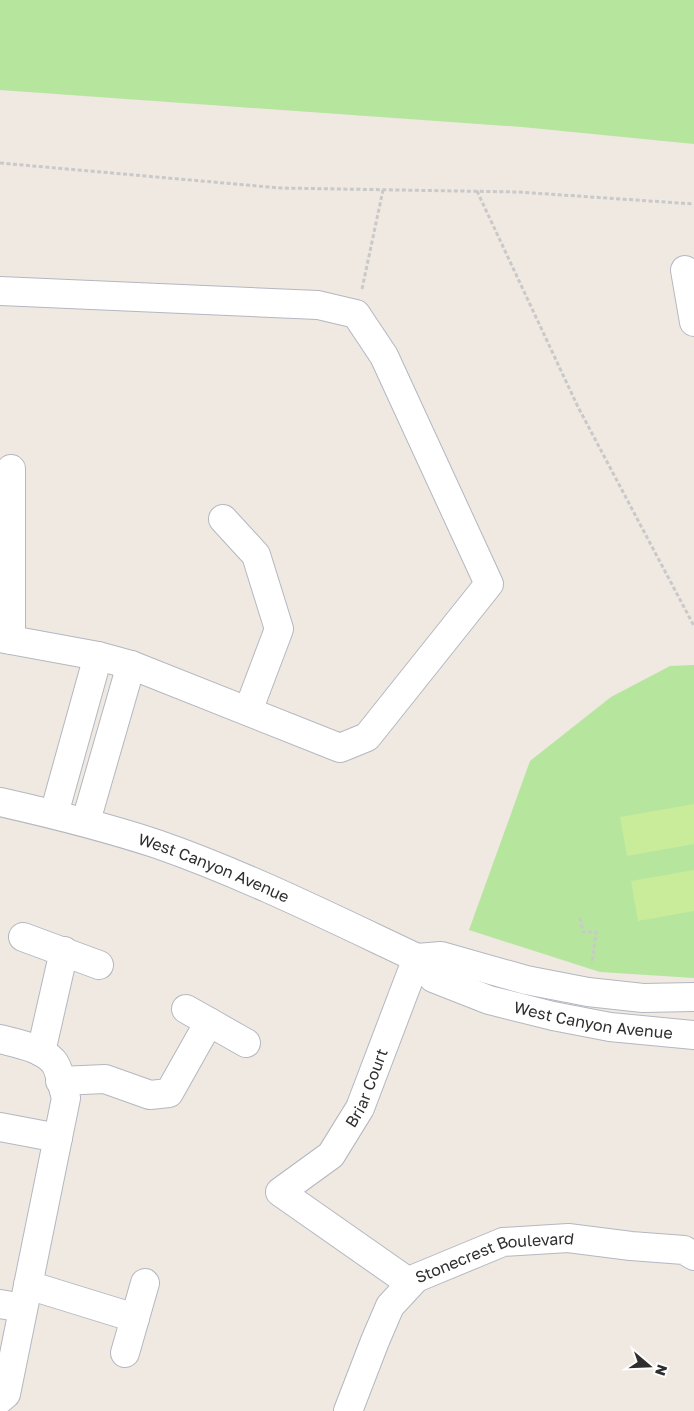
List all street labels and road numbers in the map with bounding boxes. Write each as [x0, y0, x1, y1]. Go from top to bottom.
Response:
street label: West Canyon Avenue [136, 829, 292, 907]
street label: West Canyon Avenue [512, 997, 674, 1043]
street label: Briar Court [341, 1046, 392, 1131]
street label: Stonecrest Boulevard [412, 1228, 575, 1287]

